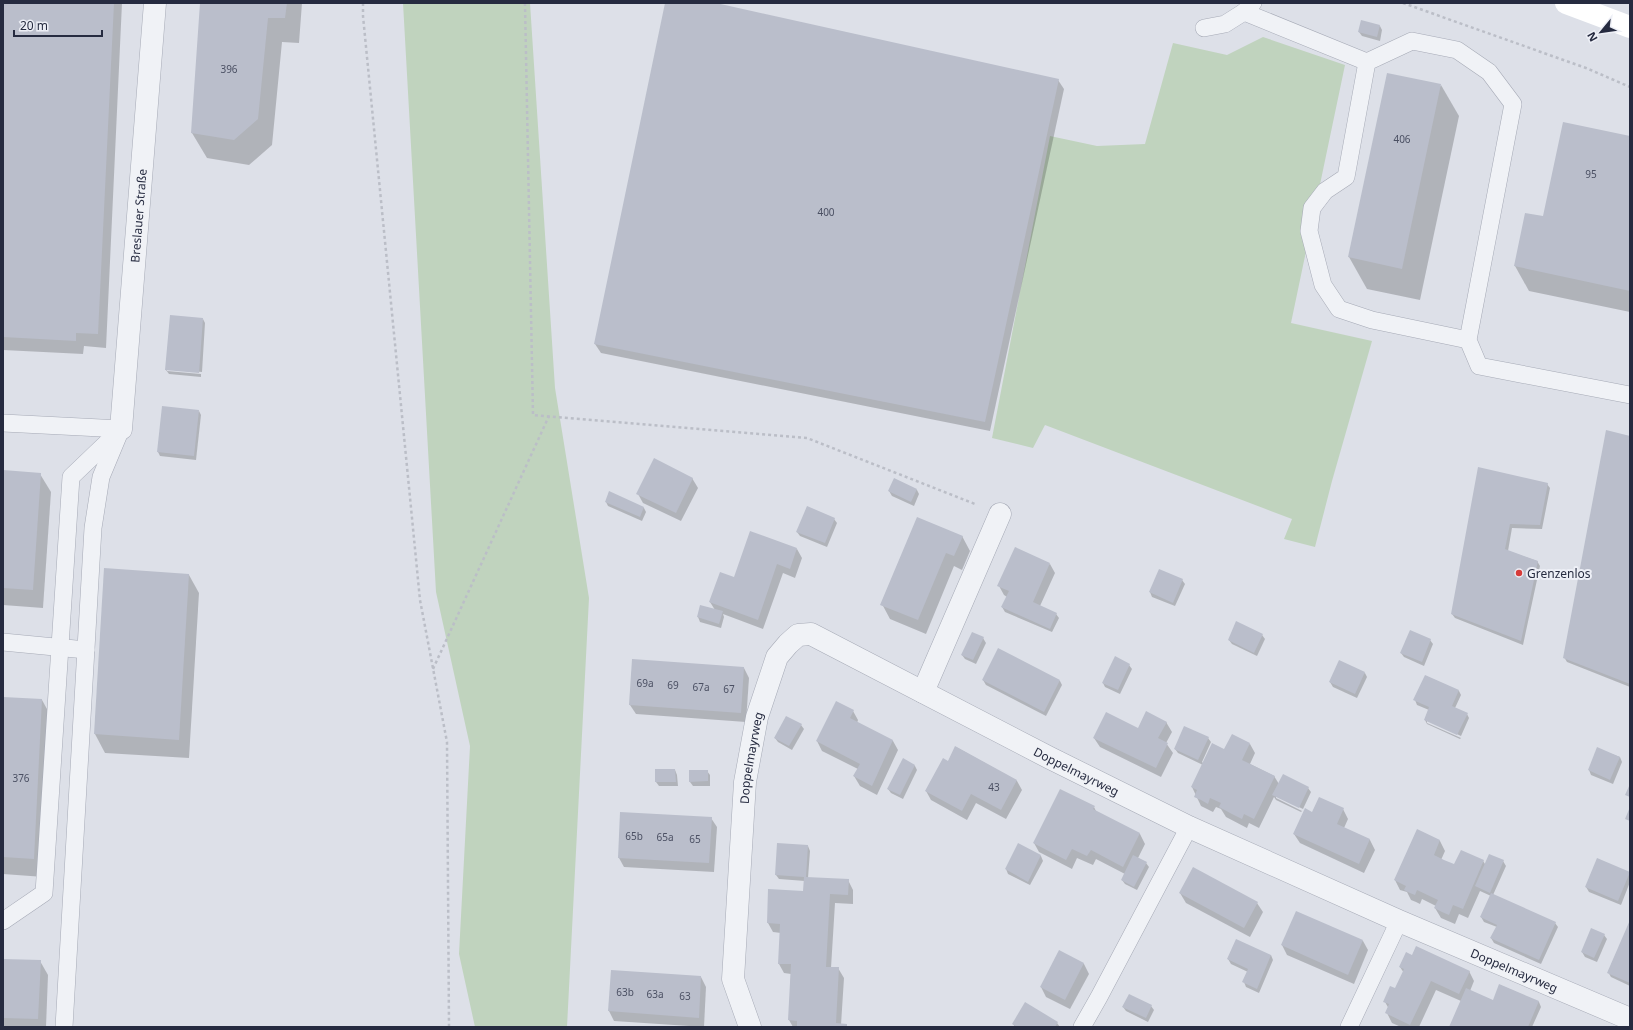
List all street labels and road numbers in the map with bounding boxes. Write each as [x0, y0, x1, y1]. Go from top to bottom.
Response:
street label: Breslauer Straße [126, 168, 150, 263]
street label: Doppelmayrweg [735, 709, 767, 804]
street label: Doppelmayrweg [1031, 743, 1122, 800]
street label: Doppelmayrweg [1468, 944, 1561, 996]

